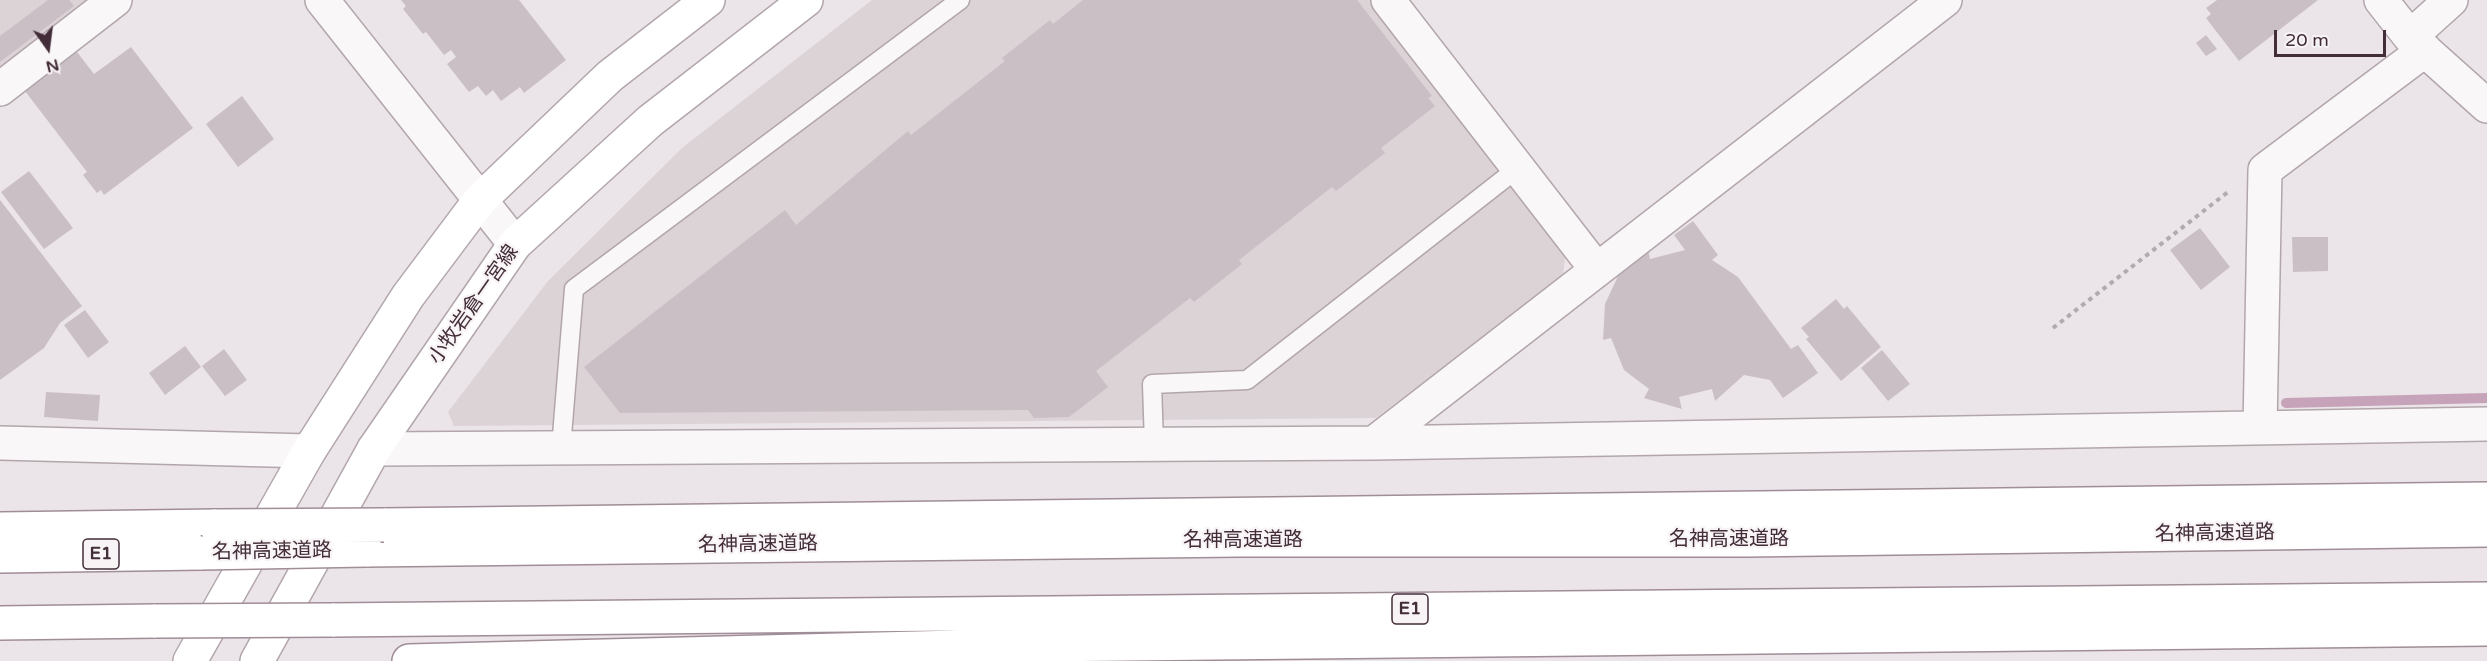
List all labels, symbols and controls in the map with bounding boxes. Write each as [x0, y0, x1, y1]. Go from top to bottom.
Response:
north arrow [18, 18, 78, 78]
scale bar [2277, 18, 2390, 56]
text: 20 m [2285, 29, 2329, 51]
text: N [44, 54, 61, 77]
street label: 小牧岩倉一宮線 [424, 241, 524, 369]
street label: 名神高速道路 [2155, 521, 2275, 547]
street label: 名神高速道路 [1669, 528, 1789, 552]
street label: 名神高速道路 [1183, 529, 1303, 553]
street label: 名神高速道路 [698, 532, 818, 558]
road number: E1 [83, 539, 119, 569]
street label: 名神高速道路 [212, 539, 332, 565]
road number: E1 [1392, 594, 1428, 624]

